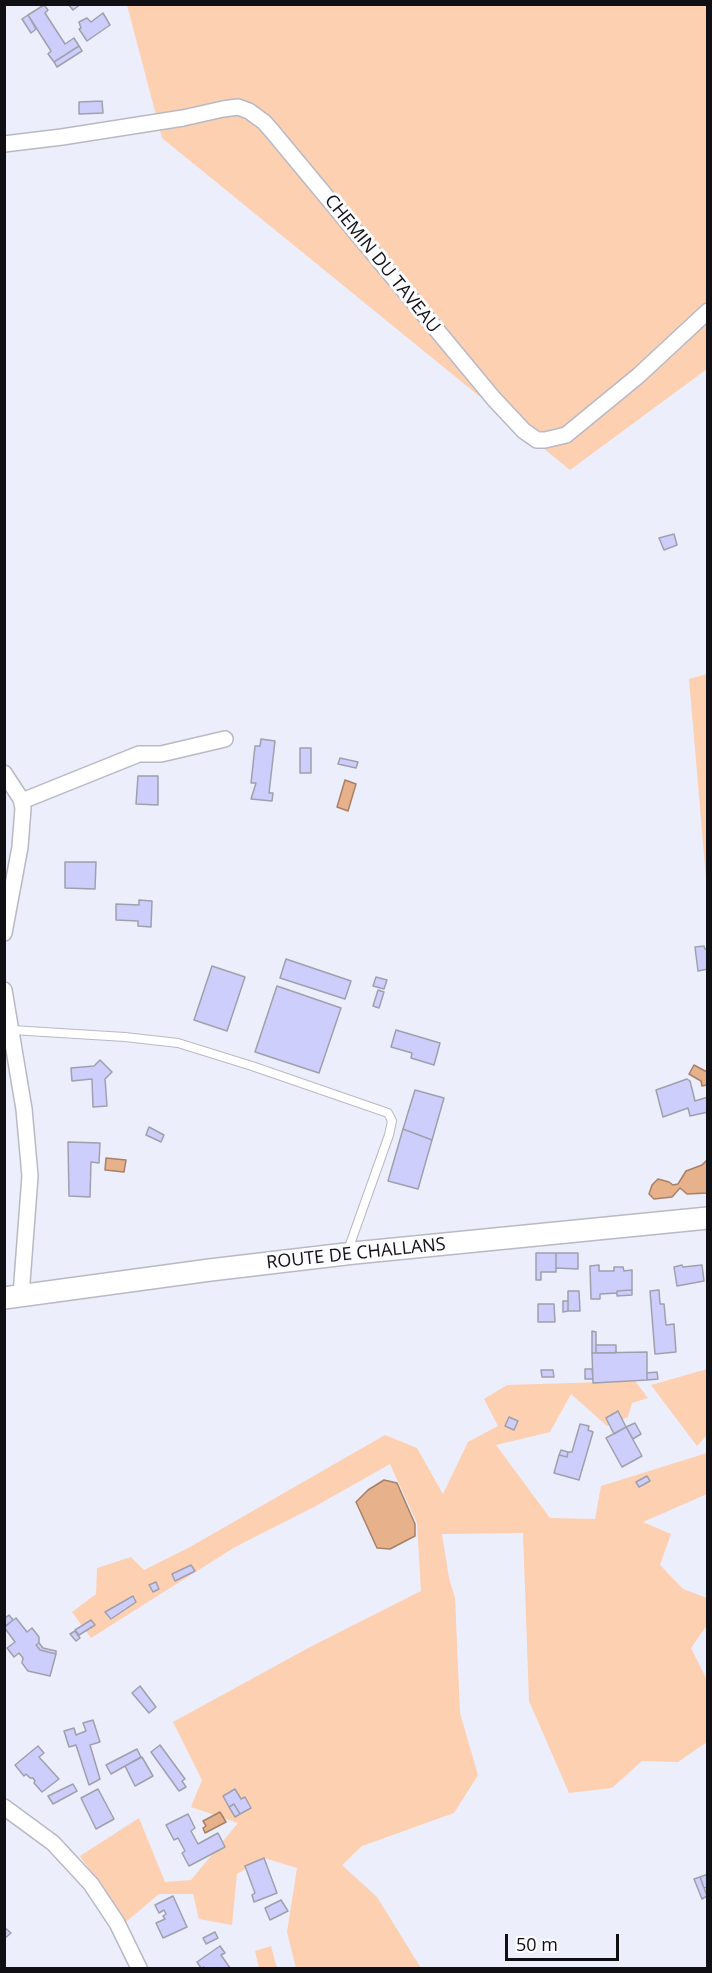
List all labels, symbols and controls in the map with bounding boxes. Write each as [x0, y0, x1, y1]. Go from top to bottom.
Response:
street label: CHEMIN DU TAVEAU [320, 191, 444, 337]
street label: ROUTE DE CHALLANS [265, 1234, 447, 1274]
scale bar [508, 1922, 622, 1960]
text: 50 m [516, 1932, 558, 1956]

